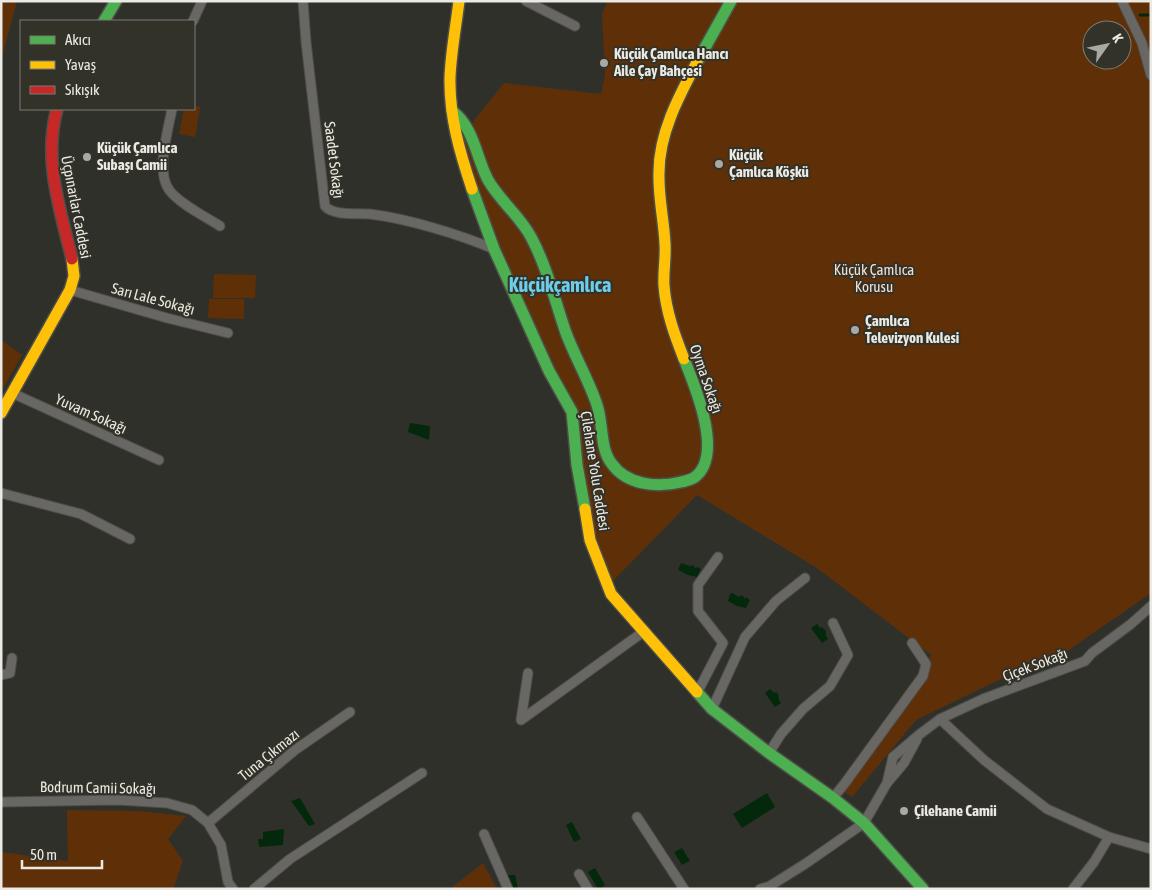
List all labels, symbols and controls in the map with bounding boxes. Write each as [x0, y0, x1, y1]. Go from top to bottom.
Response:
legend [20, 20, 195, 110]
north arrow [1082, 20, 1132, 70]
text: Akıcı [65, 31, 91, 48]
text: K [1109, 31, 1127, 45]
place label: Küçük Çamlıca Hancı Aile Çay Bahçesi [613, 45, 728, 79]
text: Yavaş [65, 56, 96, 73]
marker: Küçük Çamlıca Hancı Aile Çay Bahçesi [598, 57, 610, 69]
text: Sıkışık [65, 81, 100, 98]
street label: Saadet Sokağı [321, 121, 348, 199]
place label: Küçük Çamlıca Subaşı Camii [97, 139, 177, 173]
place label: Küçük Çamlıca Köşkü [729, 146, 809, 180]
marker: Küçük Çamlıca Subaşı Camii [81, 151, 93, 163]
street label: Üçpınarlar Caddesi [58, 154, 95, 260]
marker: Küçük Çamlıca Köşkü [713, 158, 725, 170]
park label: Küçük Çamlıca Korusu [834, 261, 914, 295]
district label: Küçükçamlıca [509, 273, 611, 296]
street label: Sarı Lale Sokağı [110, 279, 197, 318]
place label: Çamlıca Televizyon Kulesi [865, 312, 959, 346]
marker: Çamlıca Televizyon Kulesi [849, 324, 861, 336]
street label: Oyma Sokağı [687, 342, 726, 415]
street label: Yuvam Sokağı [53, 390, 130, 437]
street label: Çilehane Yolu Caddesi [578, 410, 613, 532]
street label: Çiçek Sokağı [1000, 644, 1070, 685]
street label: Tuna Çıkmazı [235, 725, 302, 784]
street label: Bodrum Camii Sokağı [40, 778, 156, 797]
place label: Çilehane Camii [914, 802, 997, 819]
marker: Çilehane Camii [898, 805, 910, 817]
scale bar [22, 838, 102, 870]
text: 50 m [30, 846, 57, 863]

